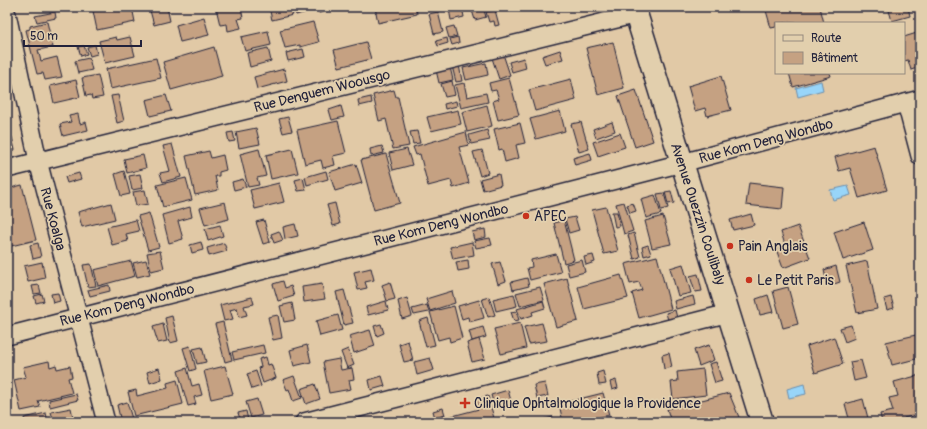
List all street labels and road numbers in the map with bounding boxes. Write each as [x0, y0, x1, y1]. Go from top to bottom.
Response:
street label: Rue Denguem Woousgo [252, 66, 392, 116]
street label: Rue Kom Deng Wondbo [697, 115, 835, 167]
street label: Avenue Ouezzin Coulibaly [667, 141, 729, 287]
street label: Rue Koalga [36, 186, 70, 252]
street label: Rue Kom Deng Wondbo [372, 200, 510, 250]
street label: Rue Kom Deng Wondbo [58, 280, 196, 330]

